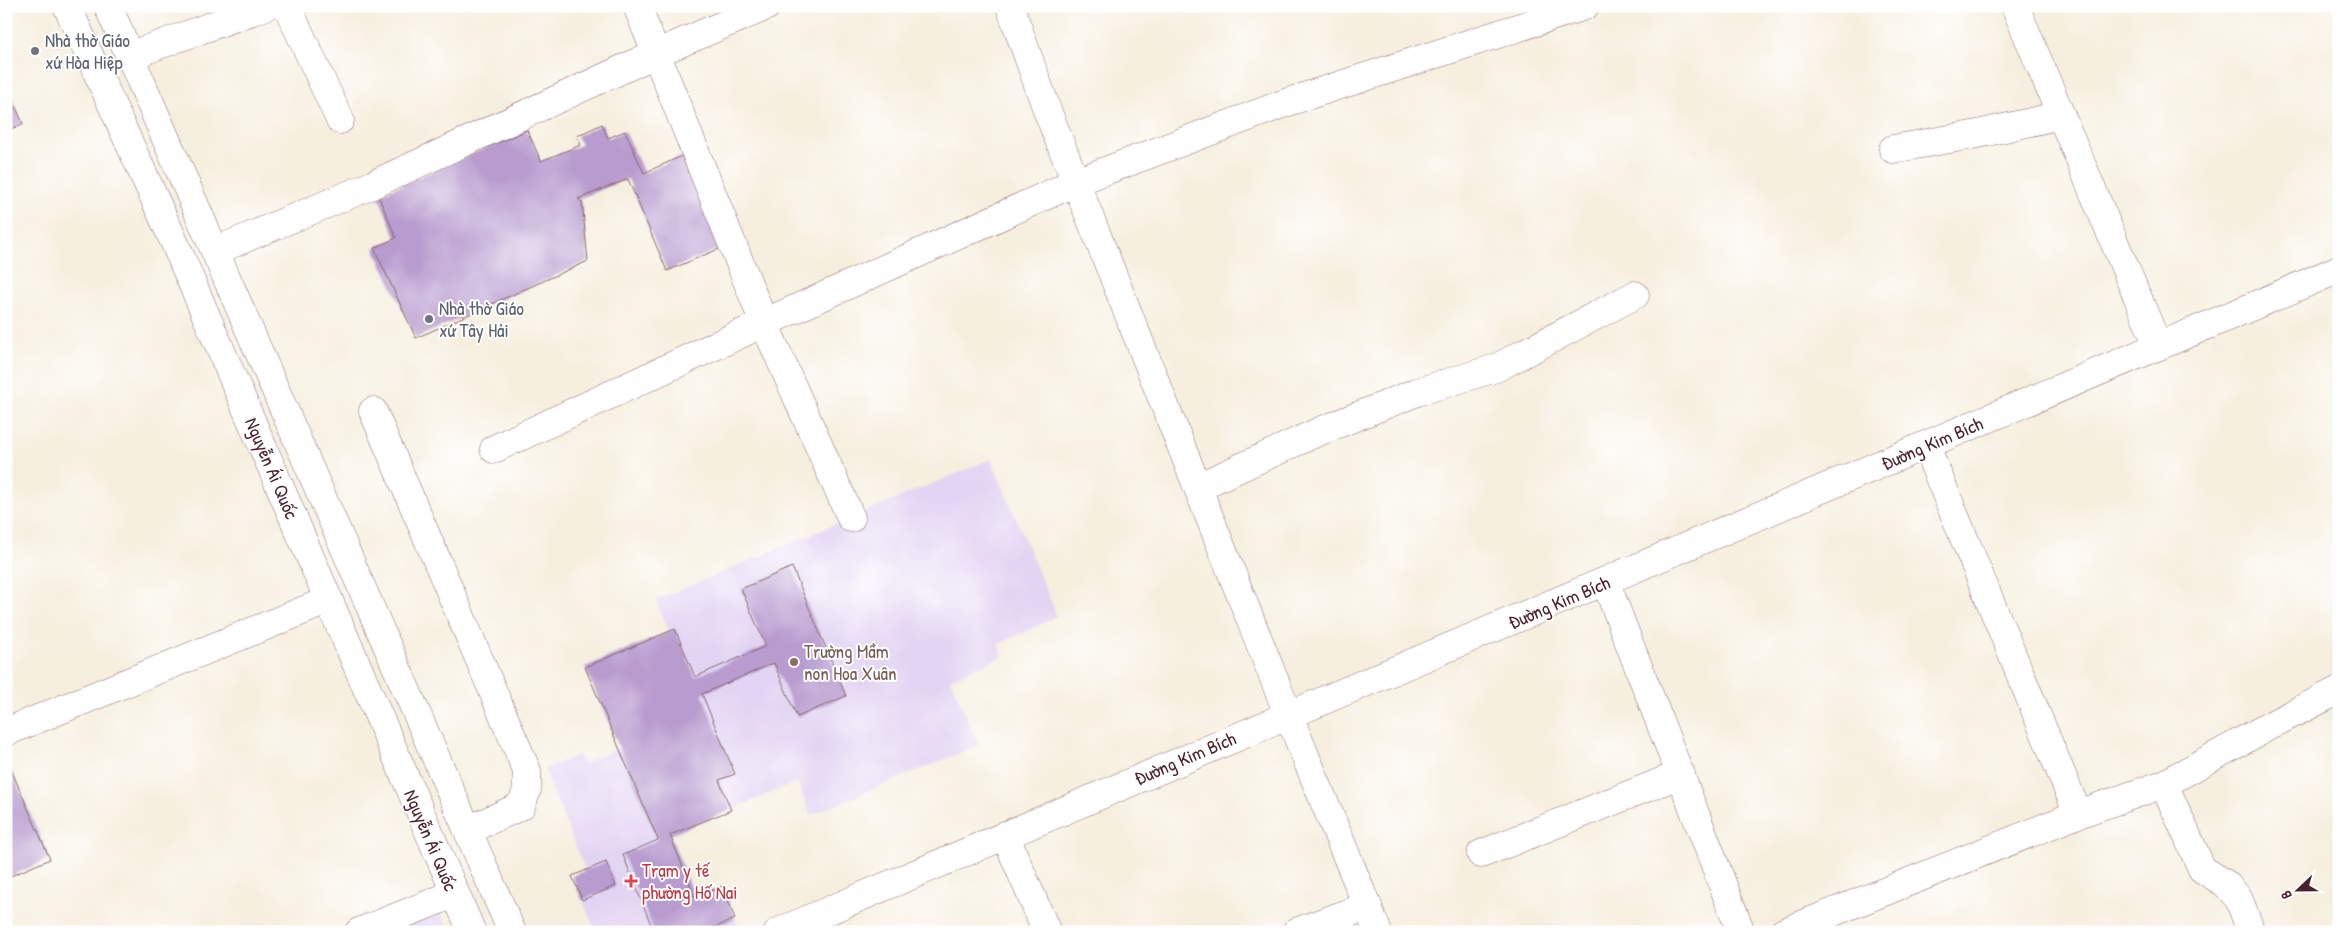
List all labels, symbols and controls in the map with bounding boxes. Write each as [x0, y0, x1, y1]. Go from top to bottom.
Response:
place label: Nhà thờ Giáo xứ Hòa Hiệp [45, 27, 130, 75]
marker: Nhà thờ Giáo xứ Hòa Hiệp [29, 45, 41, 57]
place label: Nhà thờ Giáo xứ Tây Hải [439, 295, 524, 343]
marker: Nhà thờ Giáo xứ Tây Hải [423, 313, 435, 325]
street label: Đường Kim Bích [1877, 410, 1987, 476]
street label: Nguyễn Ái Quốc [239, 413, 305, 523]
street label: Đường Kim Bích [1504, 569, 1614, 635]
place label: Trường Mầm non Hoa Xuân [804, 638, 897, 686]
marker: Trường Mầm non Hoa Xuân [788, 656, 800, 668]
street label: Đường Kim Bích [1130, 725, 1240, 791]
street label: Nguyễn Ái Quốc [398, 785, 464, 895]
place label: Trạm y tế phường Hố Nai [642, 857, 738, 905]
north arrow [2272, 866, 2322, 916]
marker: Trạm y tế phường Hố Nai [624, 874, 638, 888]
text: B [2275, 888, 2296, 902]

